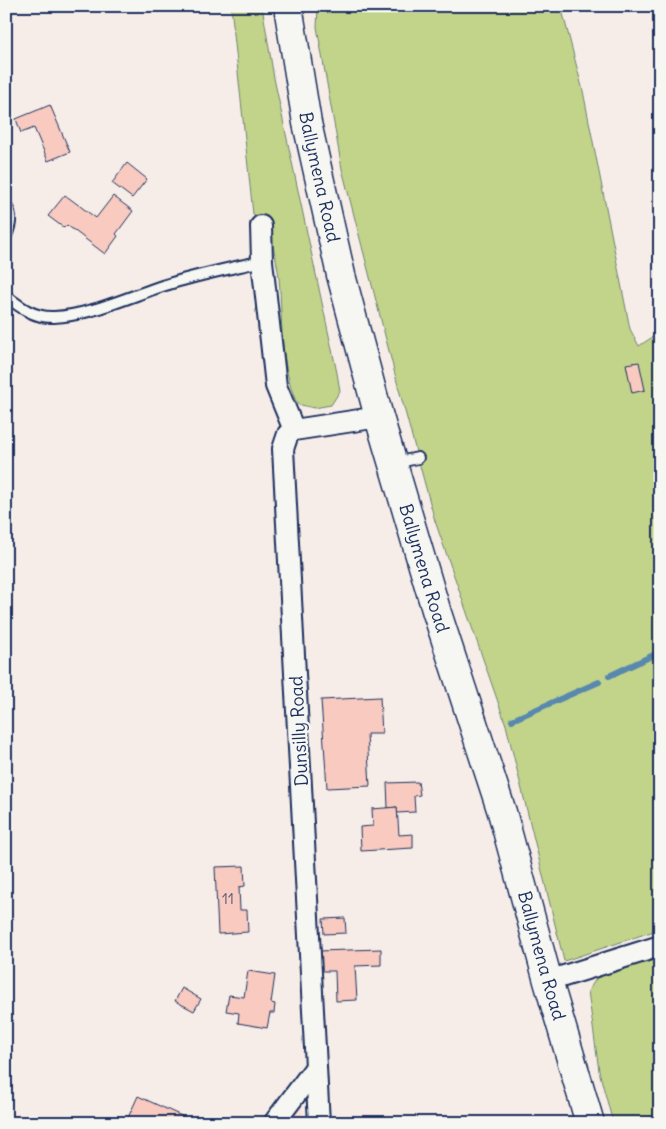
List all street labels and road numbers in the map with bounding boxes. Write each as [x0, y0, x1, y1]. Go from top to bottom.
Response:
street label: Ballymena Road [294, 110, 345, 245]
street label: Ballymena Road [394, 501, 455, 636]
street label: Dunsilly Road [284, 675, 313, 787]
street label: Ballymena Road [513, 888, 571, 1023]

